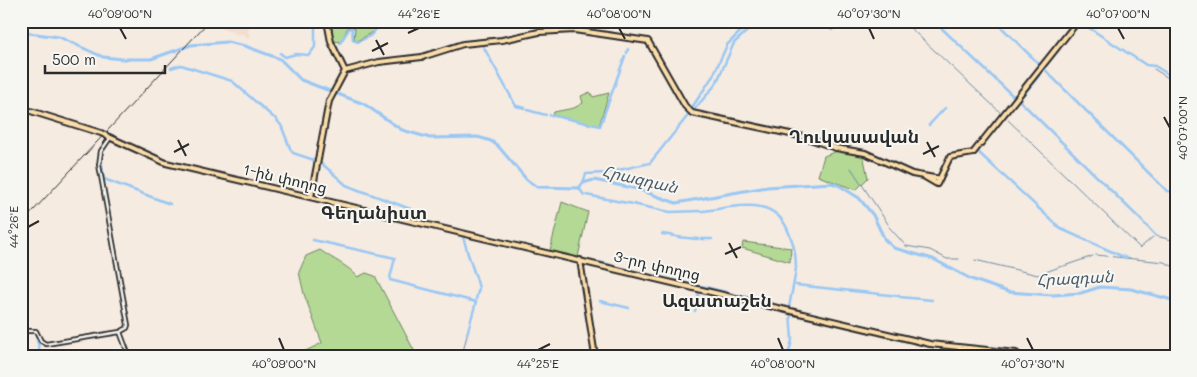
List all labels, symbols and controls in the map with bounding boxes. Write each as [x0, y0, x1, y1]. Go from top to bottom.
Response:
text: 40°09'00"N [88, 5, 152, 21]
text: 44°26'E [398, 5, 440, 21]
text: 40°08'00"N [587, 5, 651, 21]
text: 40°07'30"N [837, 5, 901, 21]
text: 40°07'00"N [1086, 5, 1150, 21]
scale bar [45, 42, 165, 74]
text: 500 m [52, 49, 96, 69]
text: 40°07'00"N [1174, 96, 1190, 160]
district label: Ղուկասավան [789, 124, 919, 148]
street label: 1-ին փողոց [241, 159, 329, 197]
water label: Հրազդան [600, 160, 681, 198]
district label: Գեղանիստ [321, 200, 427, 224]
text: 44°26'E [5, 206, 21, 248]
street label: 3-րդ փողոց [612, 245, 702, 285]
water label: Հրազդան [1036, 265, 1115, 290]
district label: Ազատաշեն [662, 288, 772, 312]
text: 40°09'00"N [252, 355, 316, 371]
text: 44°25'E [517, 355, 559, 371]
text: 40°08'00"N [751, 355, 815, 371]
text: 40°07'30"N [1001, 355, 1065, 371]

